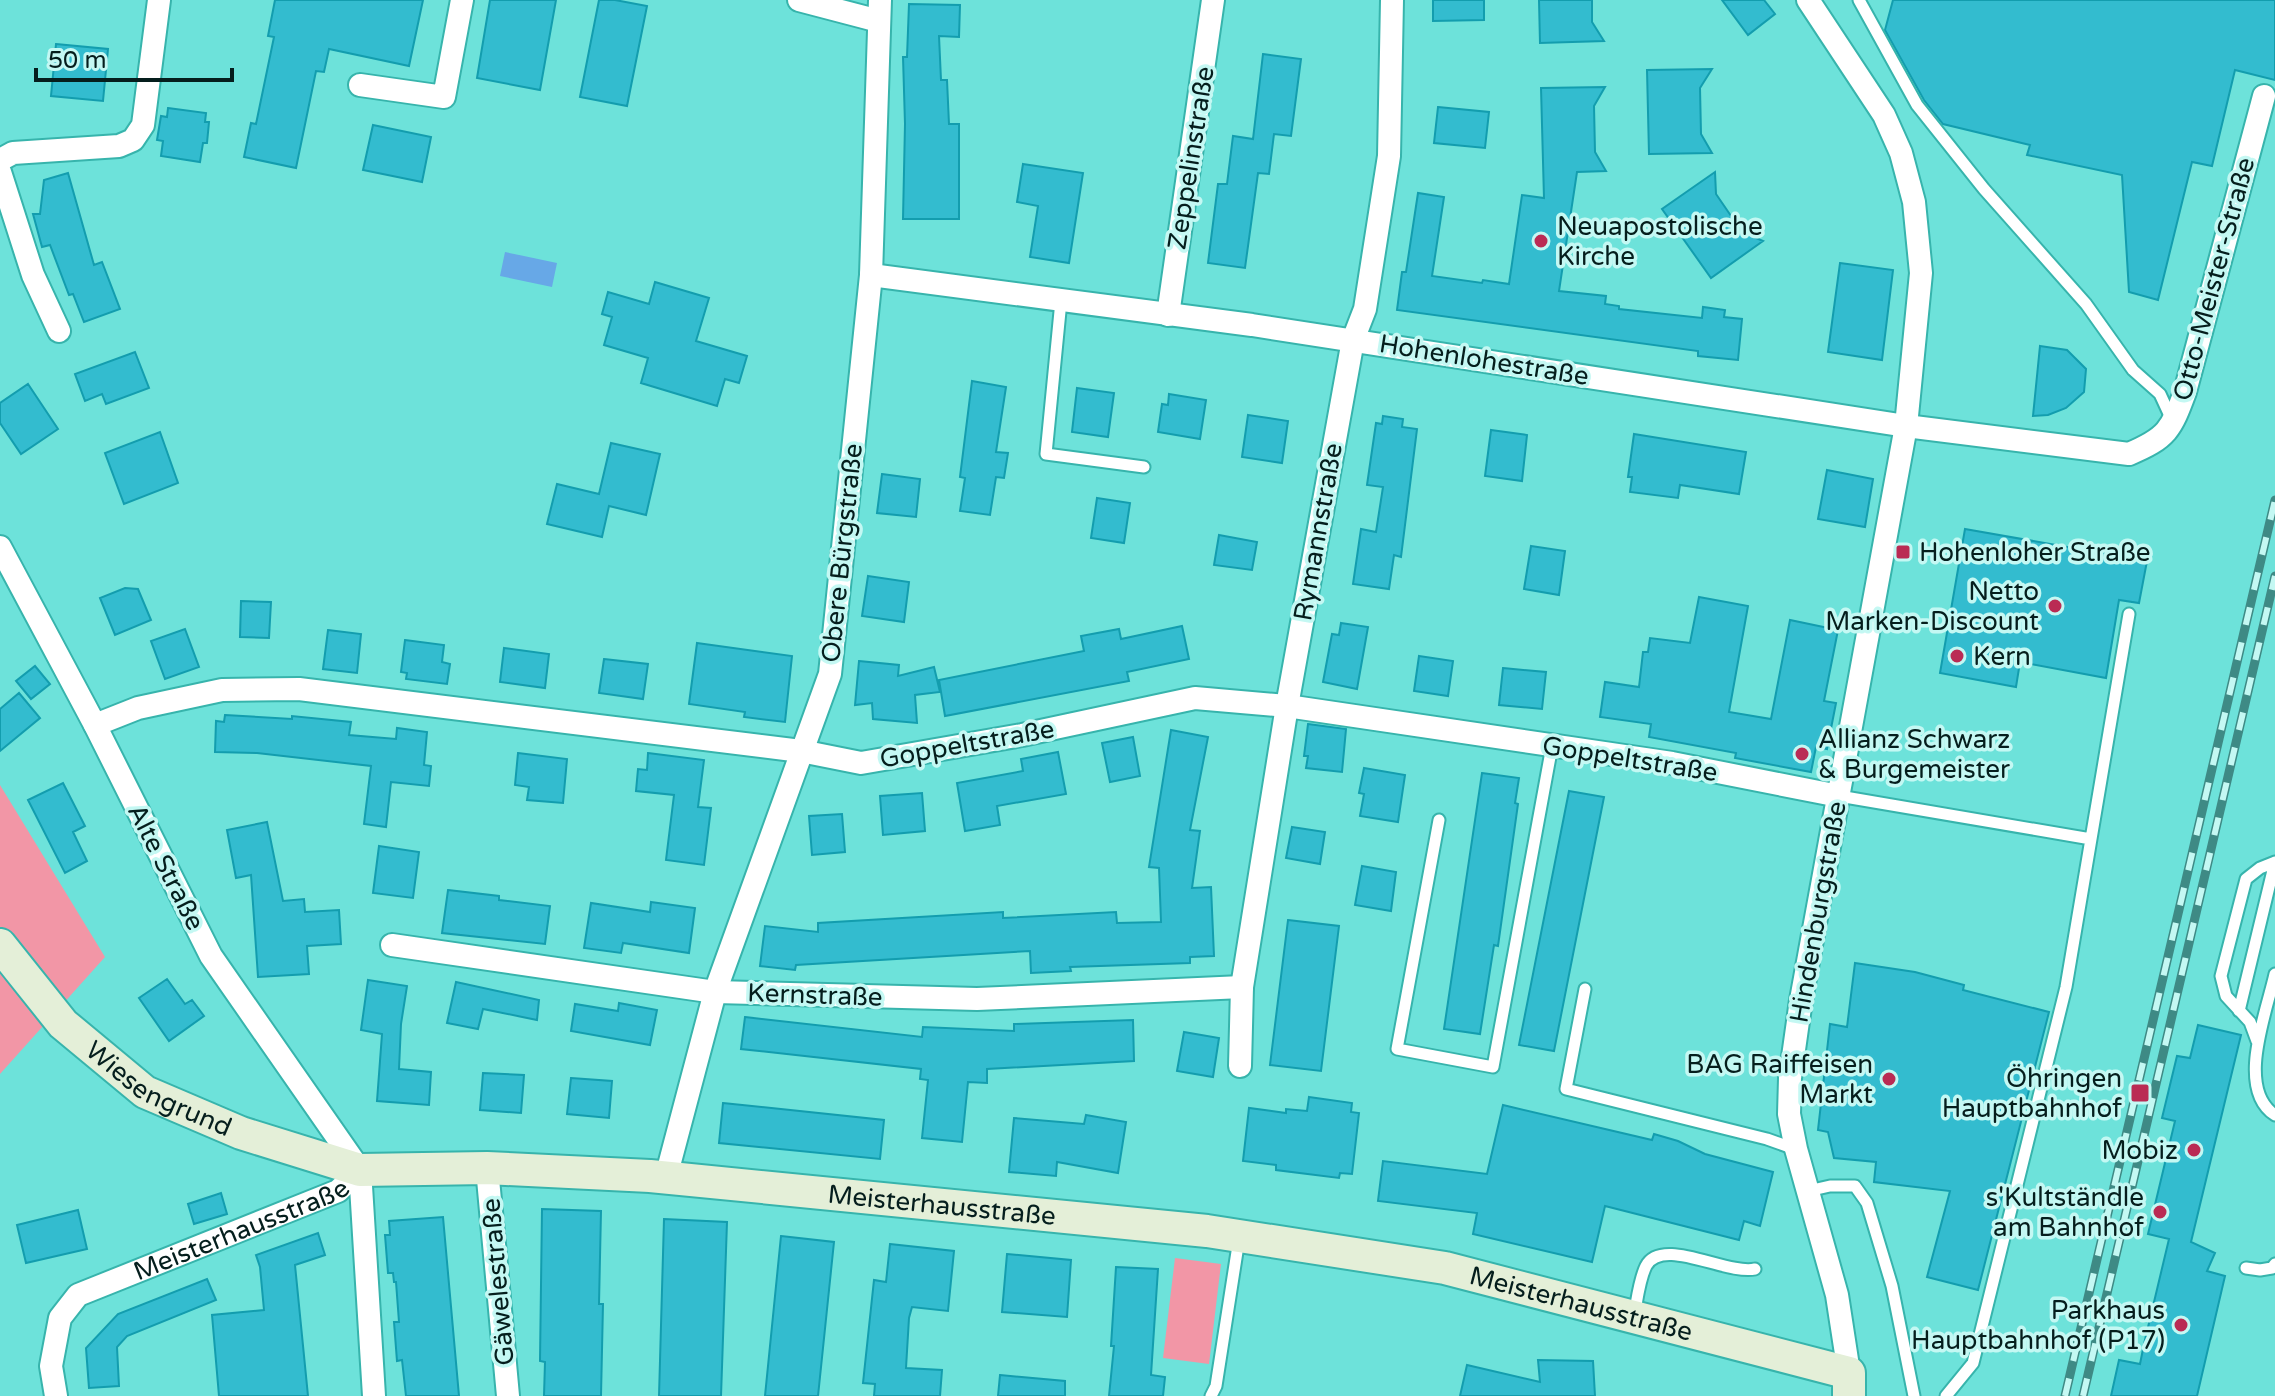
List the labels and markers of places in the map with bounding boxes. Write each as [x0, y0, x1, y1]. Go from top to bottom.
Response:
place label: Neuapostolische Kirche [1557, 211, 1763, 272]
marker: Neuapostolische Kirche [1532, 232, 1550, 250]
place label: Hohenloher Straße [1919, 537, 2150, 568]
marker: Hohenloher Straße [1894, 543, 1912, 561]
place label: Netto Marken-Discount [1825, 576, 2039, 637]
marker: Netto Marken-Discount [2046, 597, 2064, 615]
place label: Kern [1973, 641, 2031, 672]
marker: Kern [1948, 647, 1966, 665]
place label: Allianz Schwarz & Burgemeister [1818, 724, 2010, 785]
marker: Allianz Schwarz & Burgemeister [1793, 745, 1811, 763]
place label: BAG Raiffeisen Markt [1686, 1049, 1873, 1110]
place label: Öhringen Hauptbahnhof [1942, 1063, 2122, 1124]
marker: BAG Raiffeisen Markt [1880, 1070, 1898, 1088]
marker: Öhringen Hauptbahnhof [2129, 1082, 2151, 1104]
place label: Mobiz [2102, 1135, 2178, 1166]
marker: Mobiz [2185, 1141, 2203, 1159]
place label: s'Kultständle am Bahnhof [1986, 1182, 2144, 1243]
marker: s'Kultständle am Bahnhof [2151, 1203, 2169, 1221]
place label: Parkhaus Hauptbahnhof (P17) [1911, 1295, 2165, 1356]
marker: Parkhaus Hauptbahnhof (P17) [2172, 1316, 2190, 1334]

